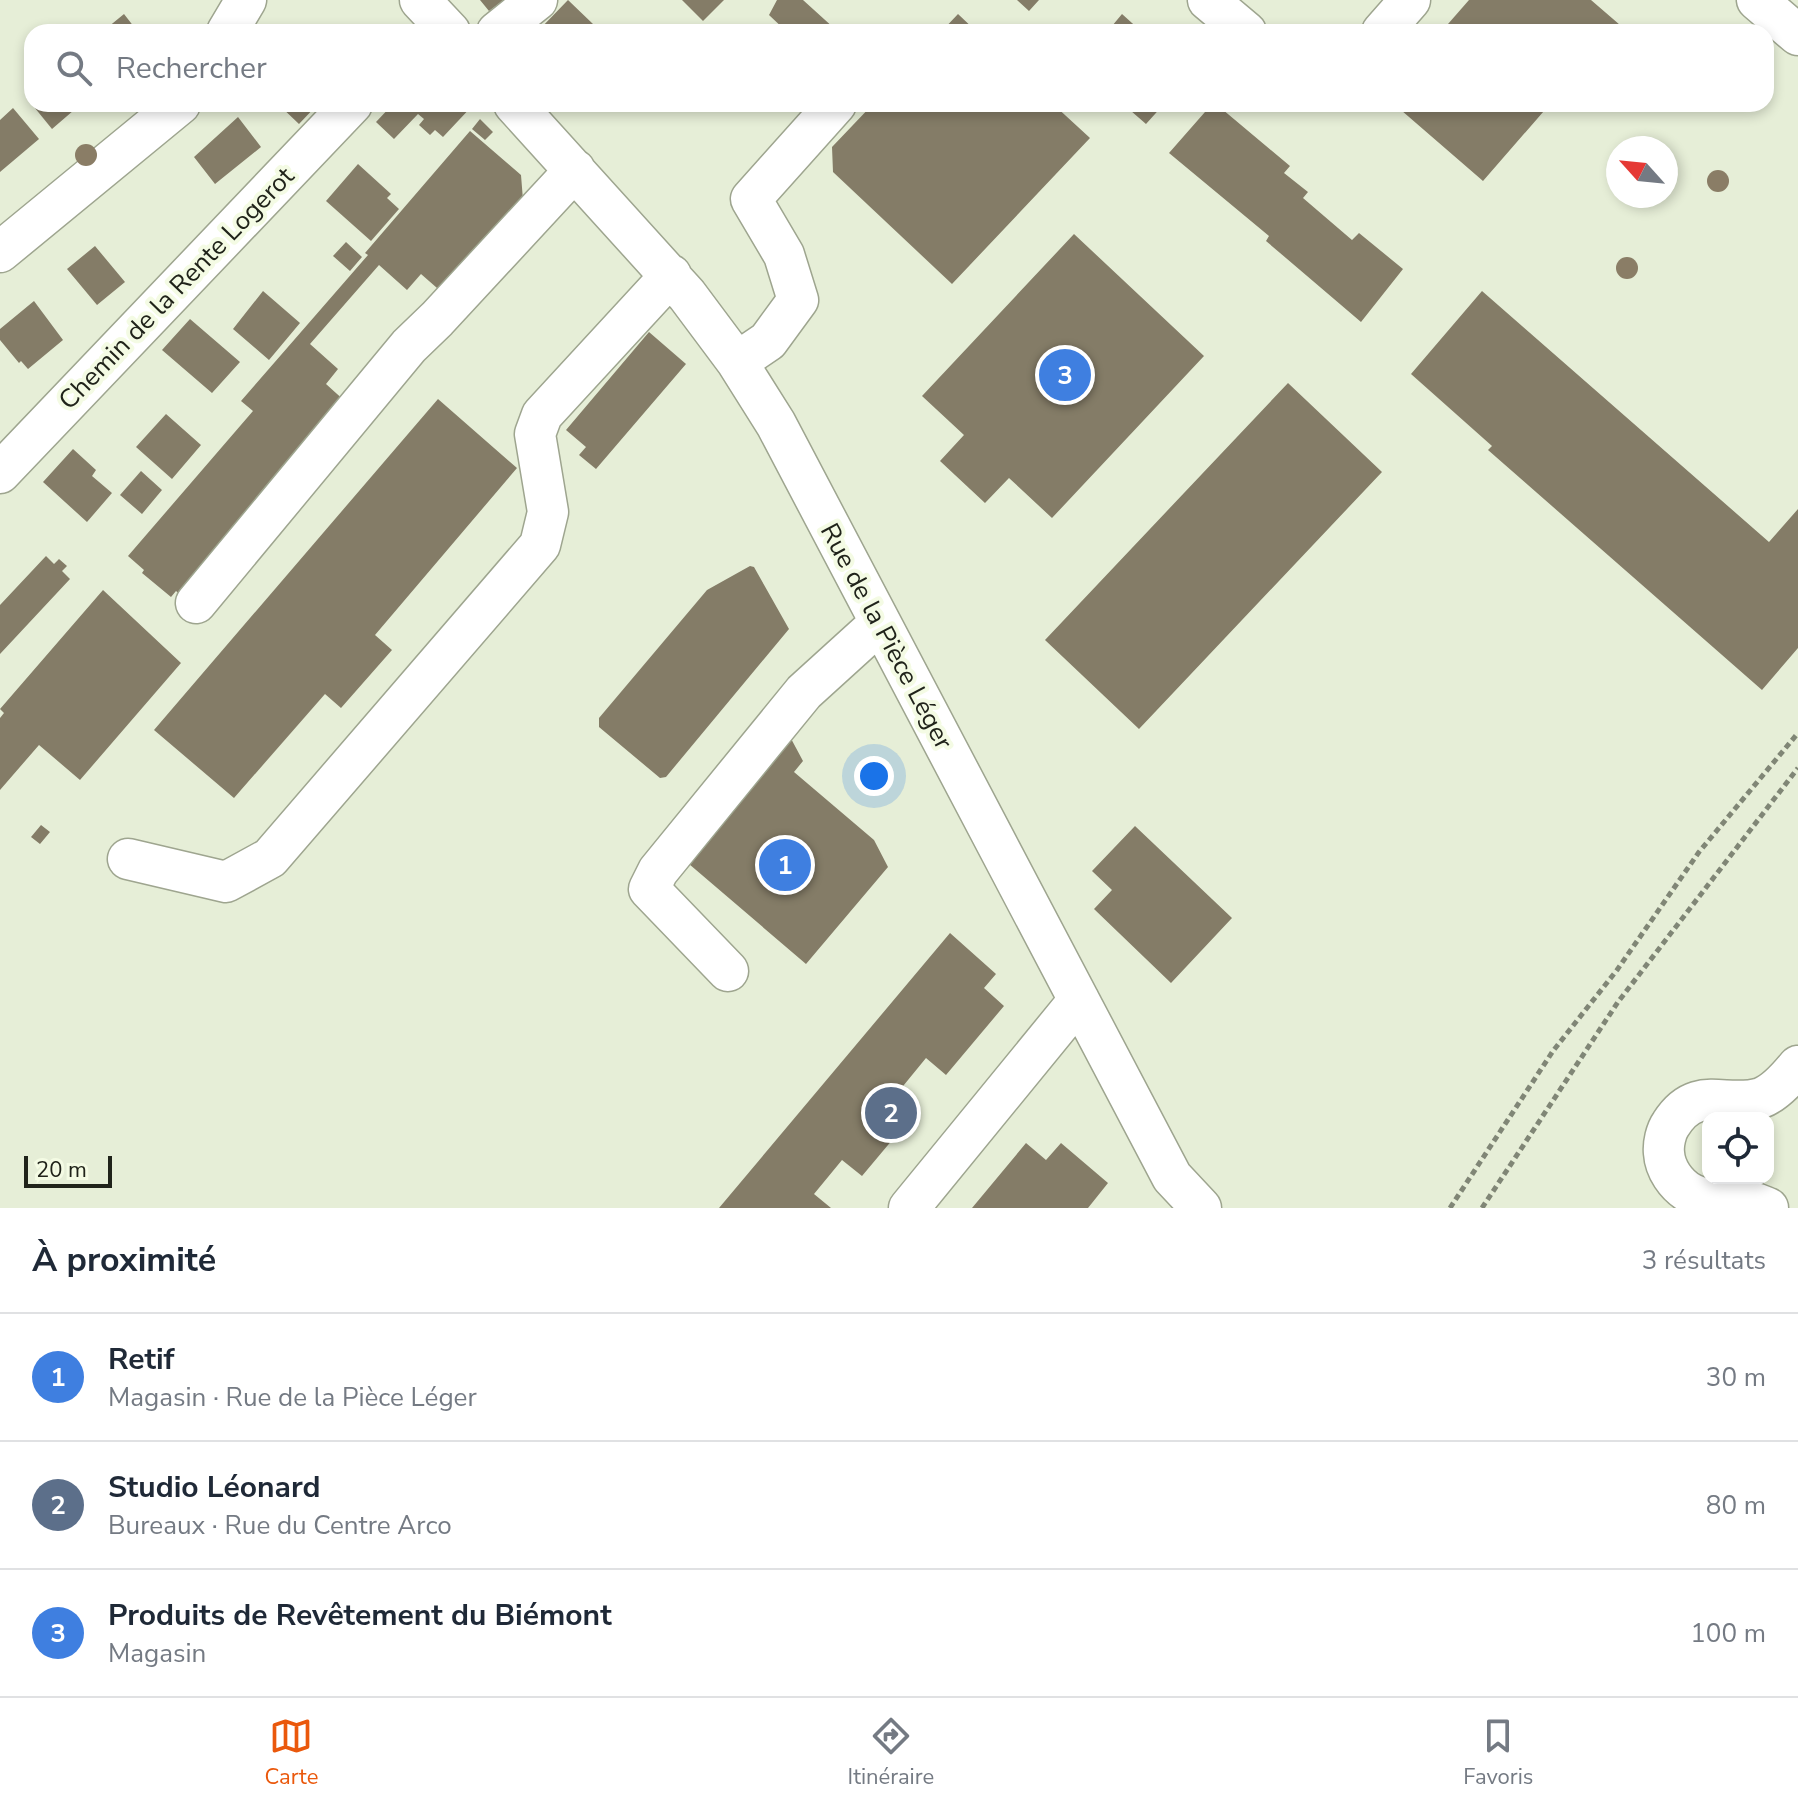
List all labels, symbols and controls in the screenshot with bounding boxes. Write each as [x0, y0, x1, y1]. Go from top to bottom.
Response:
search box [24, 24, 1774, 112]
icon: search [52, 46, 96, 90]
text: Rechercher [116, 48, 267, 89]
north arrow [1606, 136, 1678, 208]
street label: Chemin de la Rente Logerot [51, 159, 302, 417]
pin: 3 [1039, 345, 1091, 405]
street label: Rue de la Pièce Léger [812, 517, 961, 756]
your location [854, 756, 894, 796]
pin: 1 [759, 835, 811, 895]
pin: 2 [865, 1083, 917, 1143]
map controls [1702, 1112, 1774, 1184]
button: locate [1702, 1112, 1774, 1184]
scale bar [24, 1152, 112, 1188]
text: 20 m [36, 1155, 87, 1185]
text: À proximité [32, 1237, 216, 1283]
text: 3 résultats [1642, 1243, 1766, 1278]
text: Retif [108, 1339, 174, 1380]
text: 1 [50, 1360, 66, 1395]
text: 30 m [1706, 1360, 1766, 1395]
text: Magasin · Rue de la Pièce Léger [108, 1380, 477, 1415]
text: Studio Léonard [108, 1467, 320, 1508]
text: 2 [50, 1488, 66, 1523]
text: 80 m [1706, 1488, 1766, 1523]
text: Bureaux · Rue du Centre Arco [108, 1508, 452, 1543]
text: Produits de Revêtement du Biémont [108, 1595, 612, 1636]
text: 3 [50, 1616, 66, 1651]
text: 100 m [1690, 1616, 1766, 1651]
text: Magasin [108, 1636, 206, 1671]
tab: Carte [265, 1714, 318, 1792]
tab: Itinéraire [848, 1714, 934, 1792]
tab: Favoris [1463, 1714, 1533, 1792]

